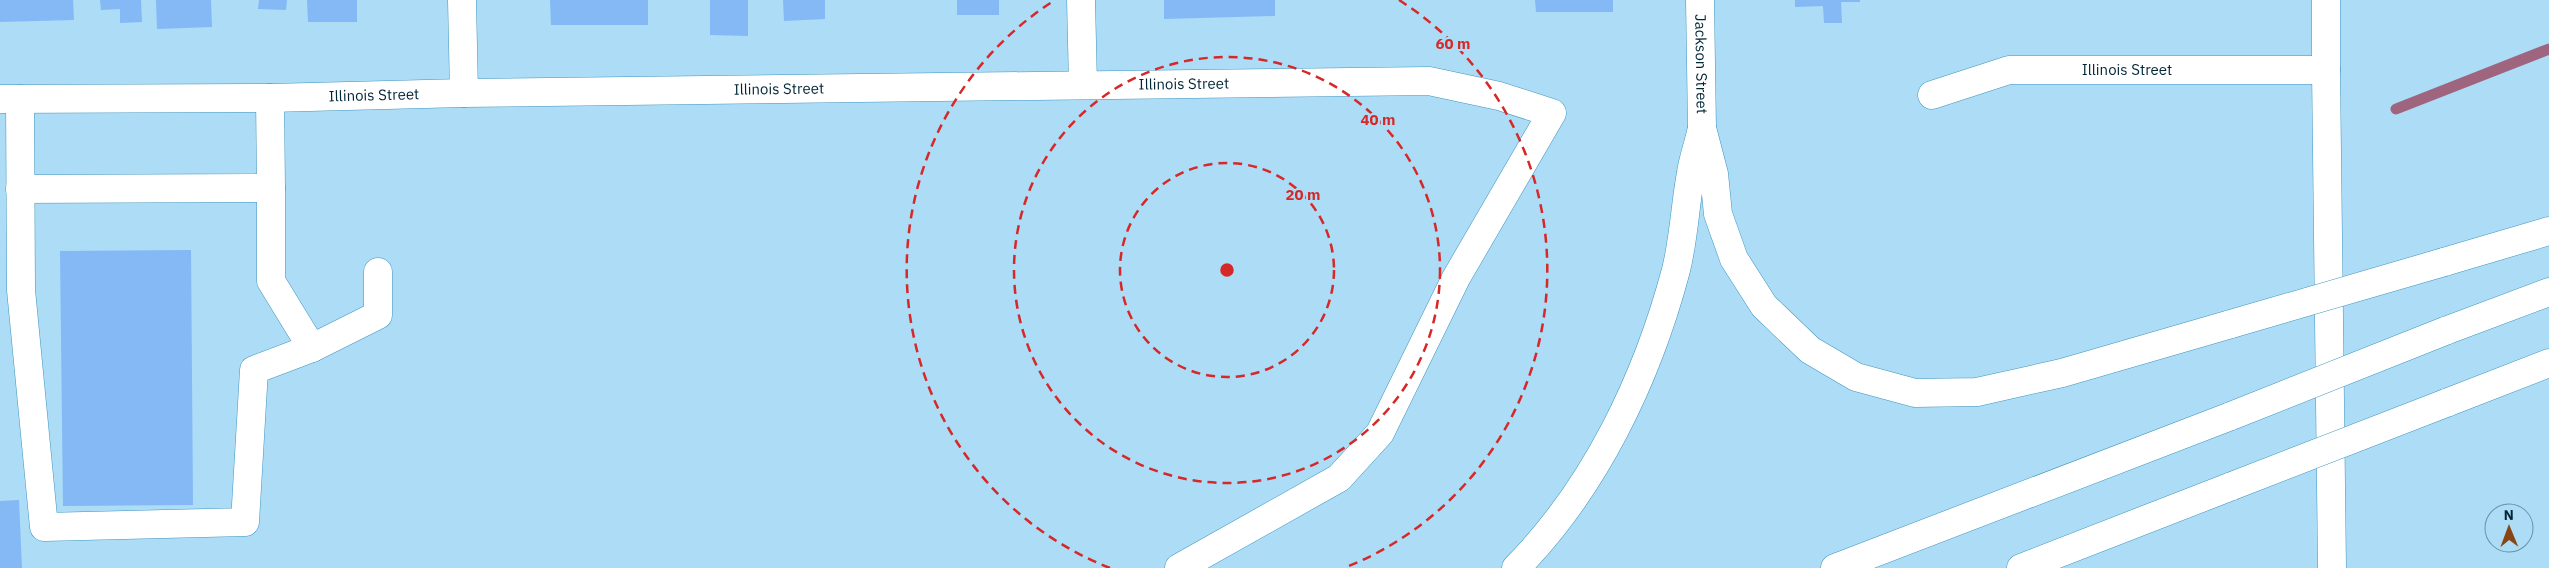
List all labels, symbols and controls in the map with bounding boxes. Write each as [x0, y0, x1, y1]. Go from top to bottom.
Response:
street label: Jackson Street [1691, 14, 1712, 114]
text: 60 m [1436, 34, 1470, 53]
street label: Illinois Street [2082, 60, 2172, 79]
street label: Illinois Street [1138, 73, 1229, 94]
street label: Illinois Street [733, 79, 824, 99]
street label: Illinois Street [328, 84, 420, 105]
text: 40 m [1361, 110, 1395, 129]
text: 20 m [1286, 185, 1320, 204]
centre of rings [1218, 261, 1236, 279]
north arrow [2484, 503, 2534, 553]
text: N [2504, 506, 2514, 524]

